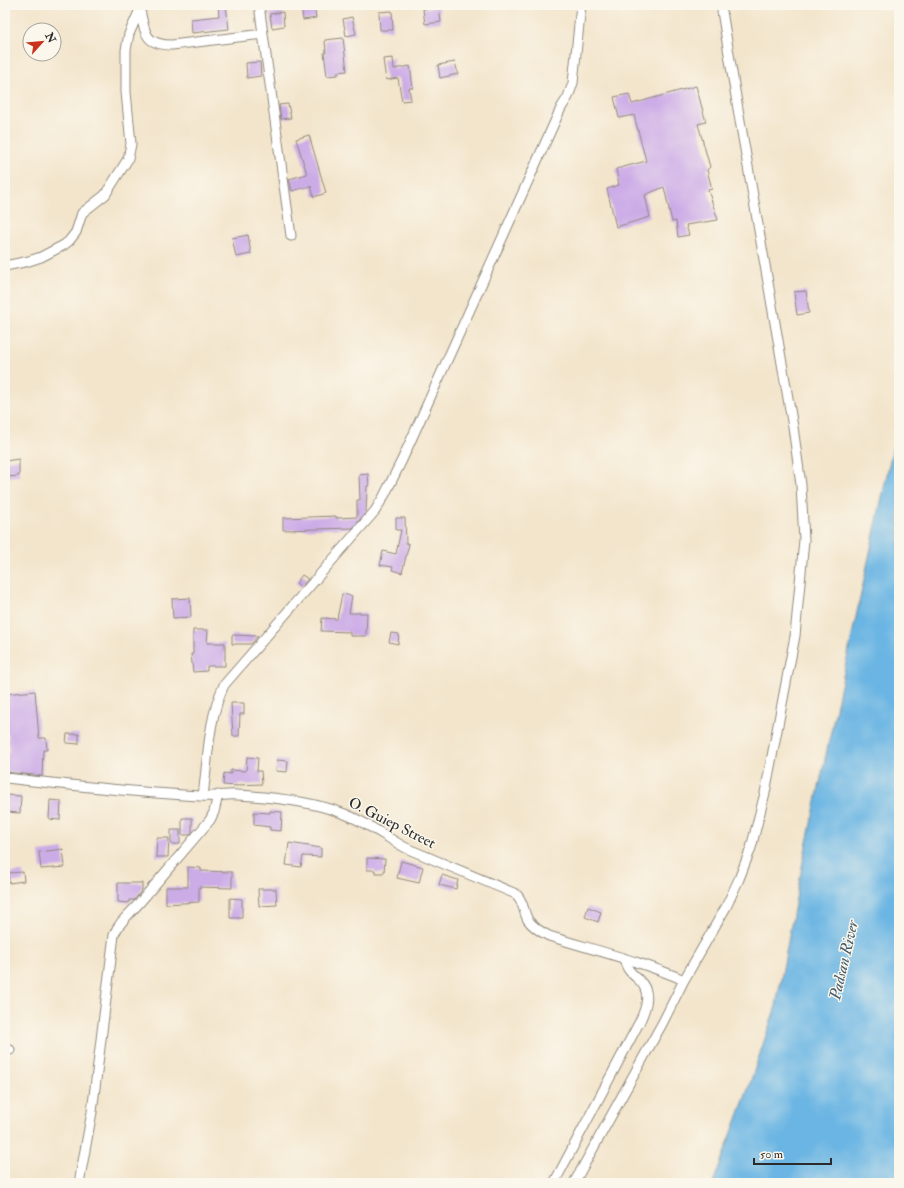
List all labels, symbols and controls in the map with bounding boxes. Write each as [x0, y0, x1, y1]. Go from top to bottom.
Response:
north arrow [22, 22, 62, 62]
text: N [42, 29, 59, 46]
street label: O. Guiep Street [345, 793, 439, 854]
water label: Padsan River [825, 917, 863, 1003]
scale bar [754, 1140, 831, 1166]
text: 50 m [760, 1147, 784, 1162]

